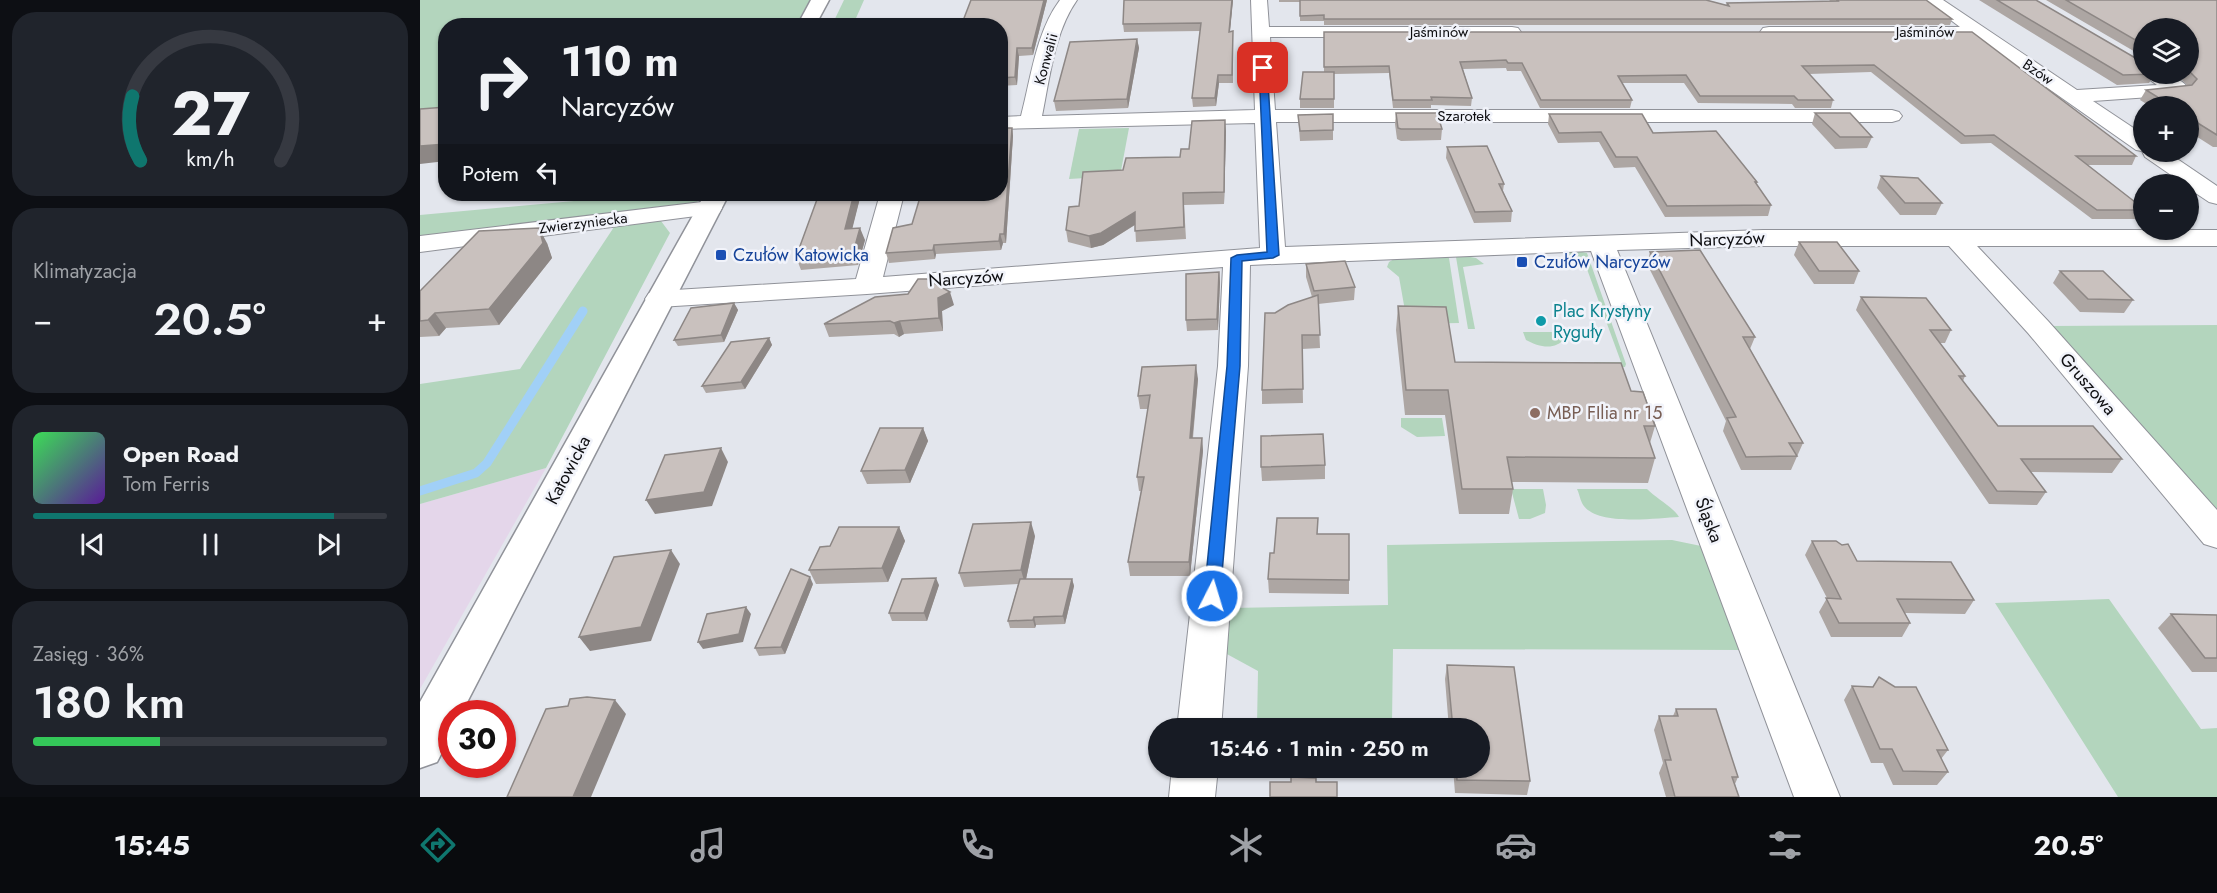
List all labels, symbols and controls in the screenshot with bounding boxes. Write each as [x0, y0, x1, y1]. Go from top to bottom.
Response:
map controls [2133, 18, 2199, 240]
button: layers [2133, 18, 2199, 84]
street label: Jaśminów [1408, 21, 1469, 43]
street label: Jaśminów [1894, 21, 1955, 43]
text: 110 m [561, 31, 679, 92]
street label: Konwalii [1029, 31, 1063, 87]
icon: right [462, 42, 540, 120]
pin [1237, 42, 1288, 93]
icon: arrive [1246, 51, 1279, 84]
street label: Bzów [2018, 54, 2059, 91]
text: 27 [171, 68, 250, 158]
text: Narcyzów [561, 87, 674, 126]
button: + [2133, 96, 2199, 162]
street label: Szarotek [1437, 105, 1491, 127]
text: km/h [186, 144, 234, 175]
icon: left [531, 156, 564, 189]
text: Potem [462, 157, 519, 189]
button: − [2133, 174, 2199, 240]
street label: Zwierzyniecka [537, 207, 629, 239]
street label: Narcyzów [1689, 225, 1766, 253]
place label: Czułów Katowicka [733, 242, 869, 268]
marker: Czułów Katowicka [714, 248, 728, 262]
place label: Czułów Narcyzów [1534, 249, 1671, 275]
marker: Czułów Narcyzów [1515, 255, 1529, 269]
text: Klimatyzacja [33, 257, 137, 286]
street label: Narcyzów [927, 262, 1005, 294]
text: 20.5° [153, 287, 266, 352]
text: − [33, 296, 52, 343]
text: + [367, 296, 387, 343]
place label: Plac Krystyny Ryguły [1553, 298, 1651, 345]
marker: Plac Krystyny Ryguły [1534, 314, 1548, 328]
street label: Gruszowa [2053, 347, 2123, 421]
place label: MBP FIlia nr 15 [1547, 400, 1662, 426]
marker: MBP FIlia nr 15 [1528, 406, 1542, 420]
street label: Katowicka [539, 431, 597, 509]
text: Open Road [123, 438, 239, 470]
text: Tom Ferris [123, 470, 210, 499]
street label: Śląska [1689, 494, 1729, 546]
icon: previous [76, 528, 109, 561]
icon: pause [194, 528, 227, 561]
icon: next [312, 528, 345, 561]
position arrow [1180, 564, 1244, 628]
text: Zasięg · 36% [33, 640, 144, 669]
text: 180 km [33, 670, 185, 735]
speed limit sign: 30 [438, 700, 516, 778]
text: 15:46 · 1 min · 250 m [1209, 732, 1429, 764]
icon: directions [417, 824, 459, 866]
icon: music [687, 824, 729, 866]
icon: phone [956, 824, 998, 866]
icon: climate [1225, 824, 1267, 866]
icon: car [1495, 824, 1537, 866]
icon: filters [1764, 824, 1806, 866]
text: 15:45 [114, 826, 190, 865]
text: 20.5° [2034, 826, 2103, 865]

